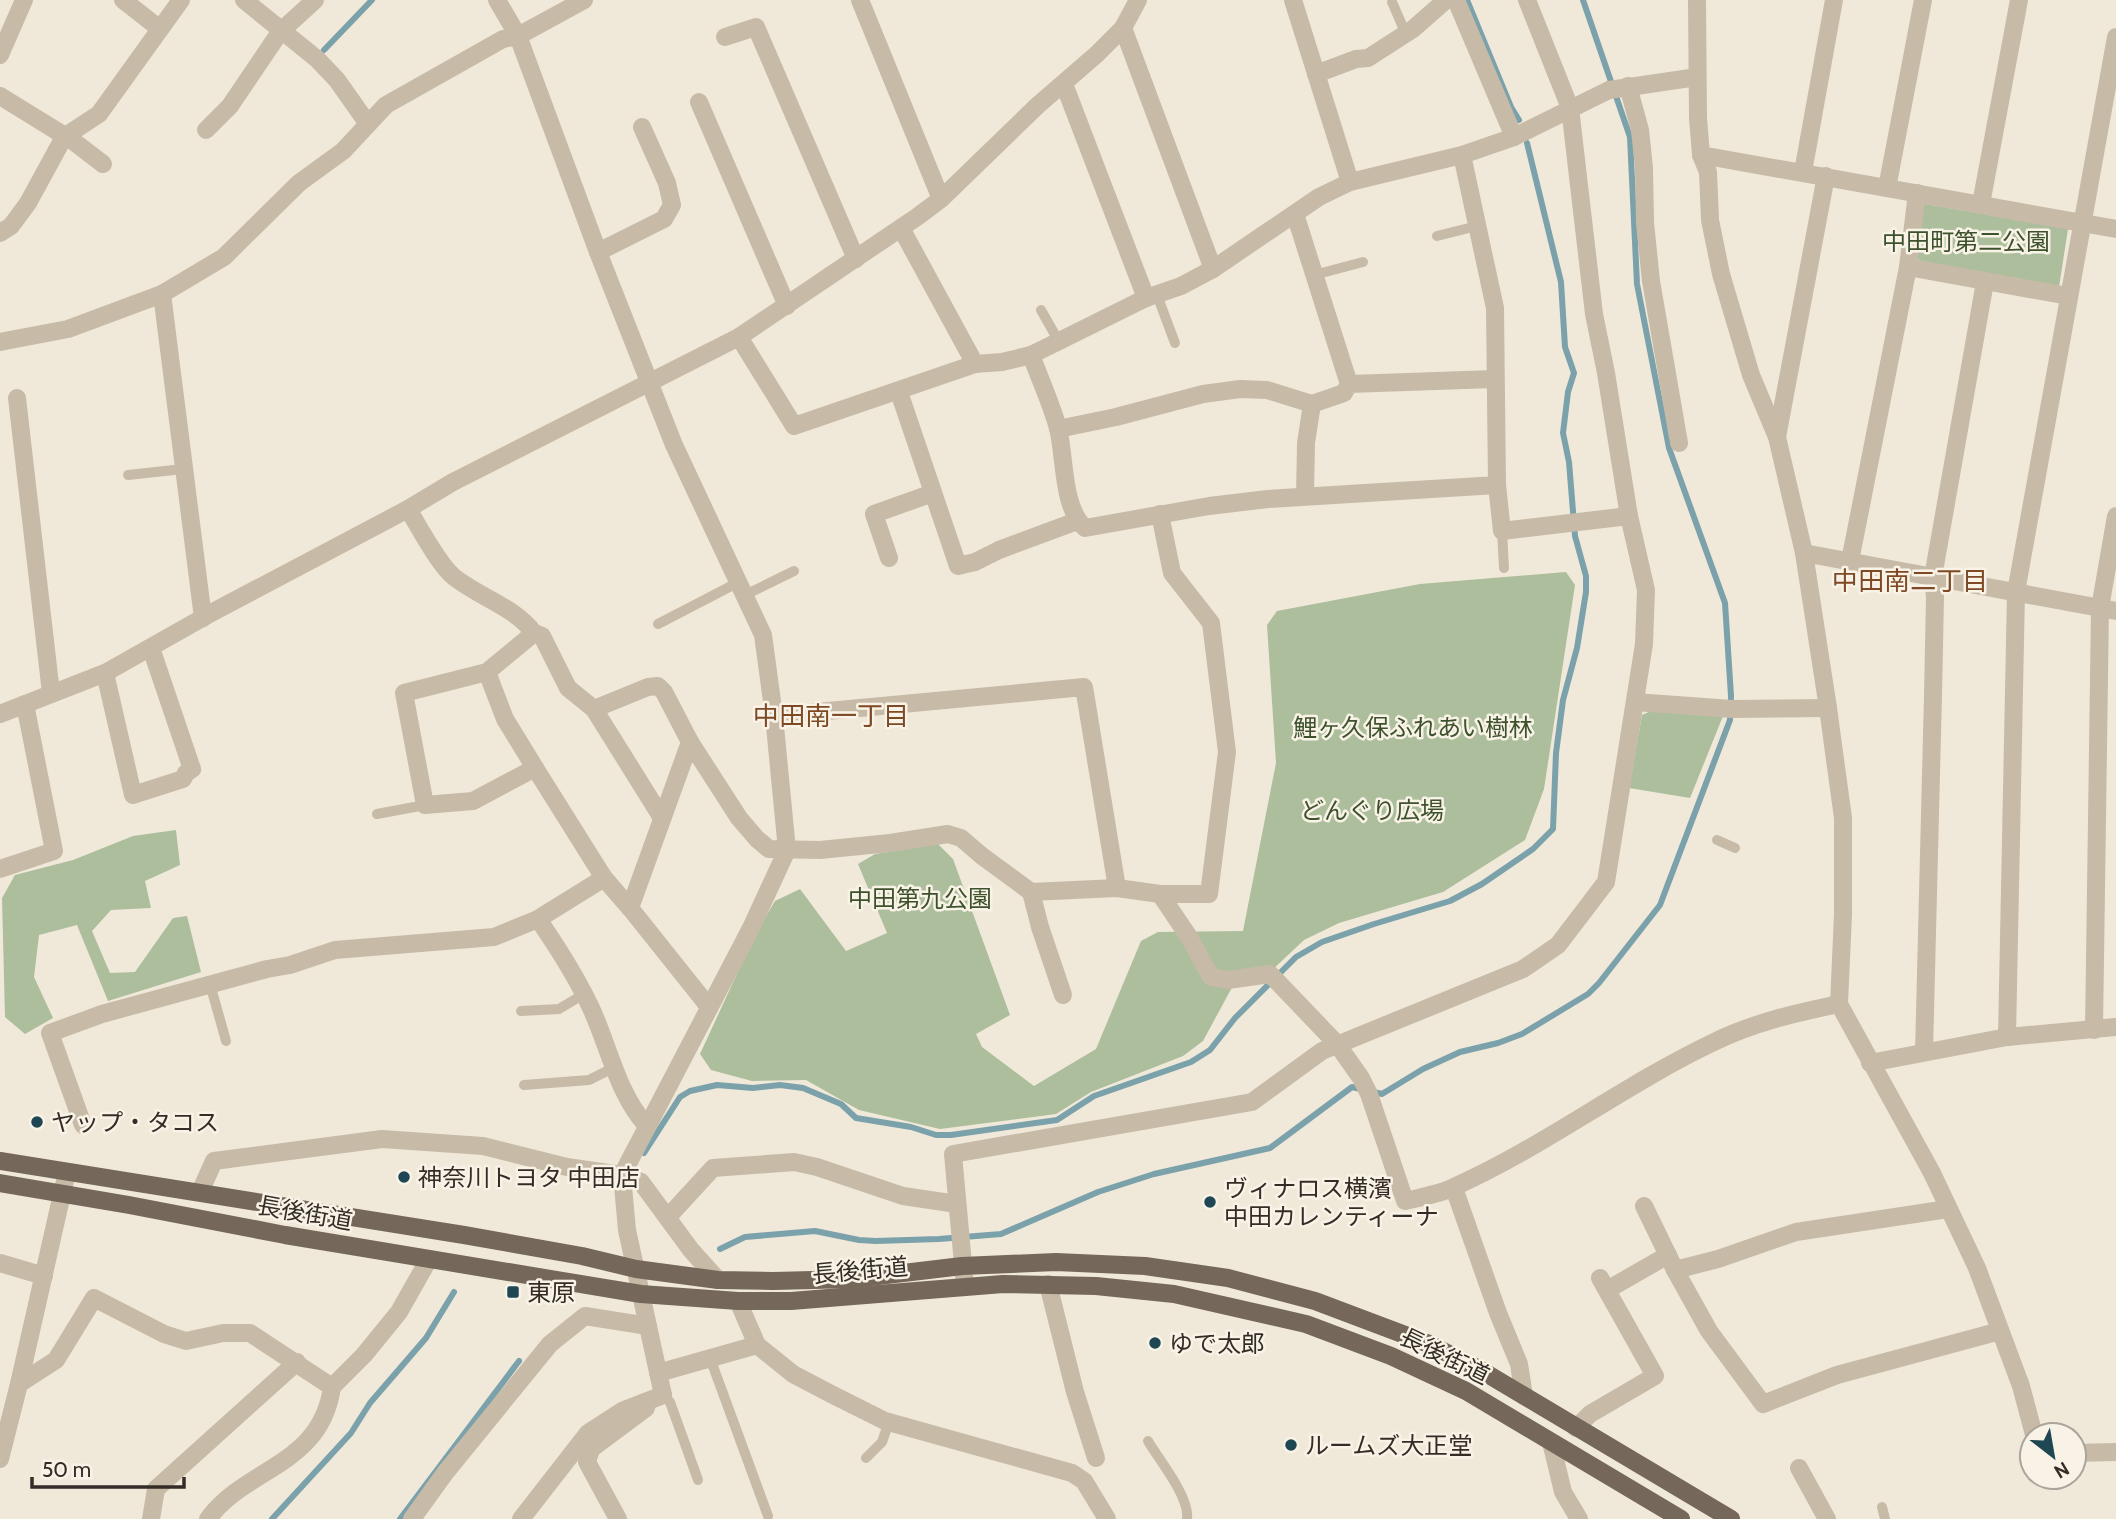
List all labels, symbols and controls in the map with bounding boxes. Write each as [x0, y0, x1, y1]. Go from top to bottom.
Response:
park label: 中田町第二公園 [1882, 227, 2050, 256]
district label: 中田南二丁目 [1832, 565, 1988, 597]
district label: 中田南一丁目 [753, 700, 909, 732]
park label: 鯉ヶ久保ふれあい樹林 [1293, 713, 1533, 742]
park label: どんぐり広場 [1300, 796, 1444, 825]
park label: 中田第九公園 [848, 884, 992, 913]
place label: ヤップ・タコス [51, 1108, 219, 1137]
marker: ヤップ・タコス [29, 1114, 45, 1130]
place label: 神奈川トヨタ 中田店 [418, 1163, 639, 1192]
marker: 神奈川トヨタ 中田店 [396, 1169, 412, 1185]
place label: ヴィナロス横濱 中田カレンティーナ [1224, 1174, 1439, 1231]
street label: 長後街道 [255, 1190, 355, 1236]
marker: ヴィナロス横濱 中田カレンティーナ [1202, 1194, 1218, 1210]
street label: 長後街道 [811, 1251, 909, 1289]
place label: 東原 [527, 1278, 575, 1307]
marker: 東原 [505, 1284, 521, 1300]
street label: 長後街道 [1396, 1322, 1494, 1390]
place label: ゆで太郎 [1169, 1329, 1265, 1358]
marker: ゆで太郎 [1147, 1335, 1163, 1351]
north arrow [2018, 1421, 2088, 1491]
place label: ルームズ大正堂 [1305, 1431, 1472, 1460]
marker: ルームズ大正堂 [1283, 1437, 1299, 1453]
scale bar [32, 1446, 184, 1490]
text: 50 m [42, 1457, 91, 1482]
text: N [2050, 1457, 2073, 1483]

